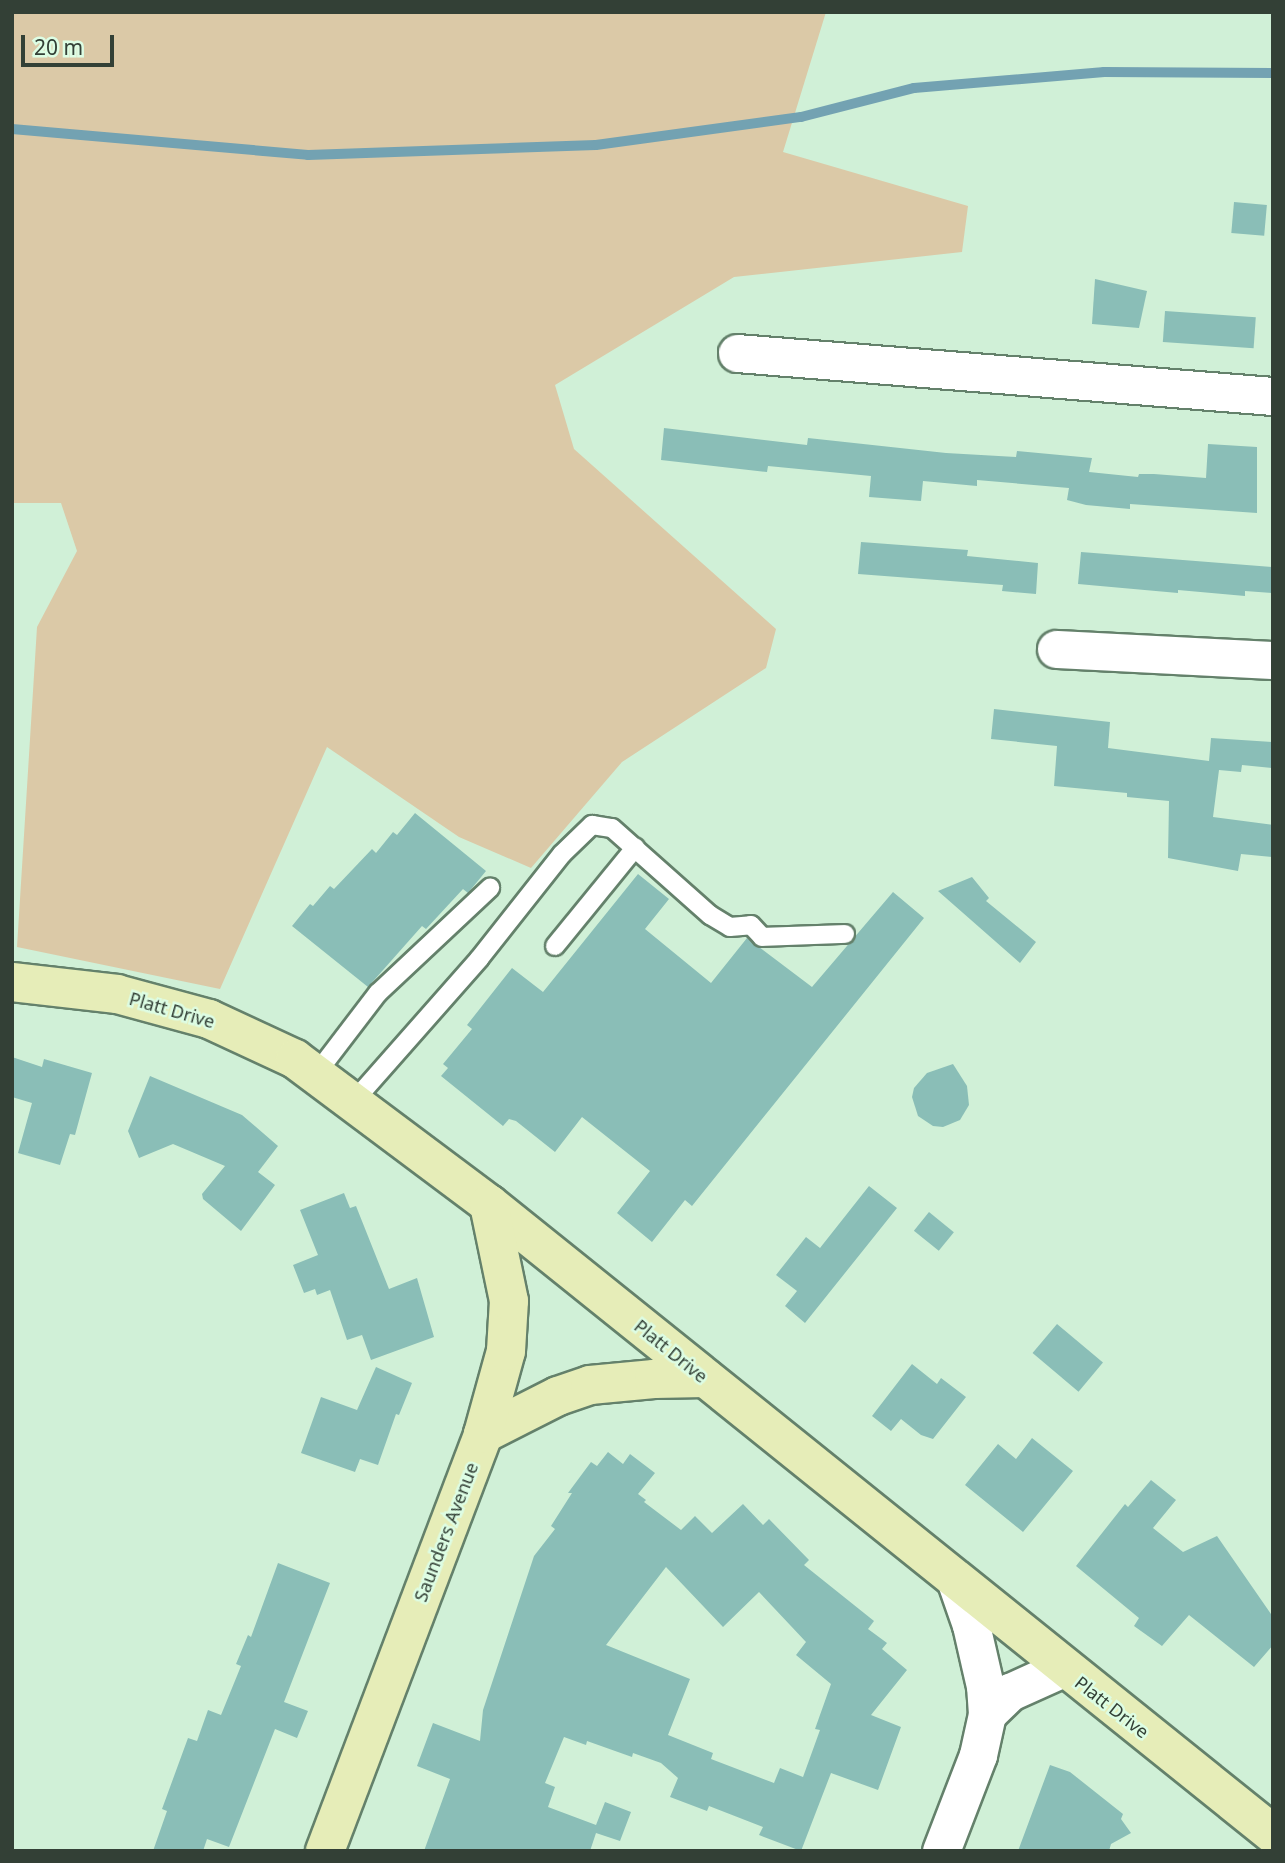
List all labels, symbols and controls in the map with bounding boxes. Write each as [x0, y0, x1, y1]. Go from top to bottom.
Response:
scale bar [24, 21, 117, 65]
text: 20 m [34, 33, 83, 61]
street label: Platt Drive [127, 988, 217, 1032]
street label: Platt Drive [630, 1315, 712, 1387]
street label: Saunders Avenue [410, 1459, 482, 1605]
street label: Platt Drive [1071, 1671, 1153, 1743]

